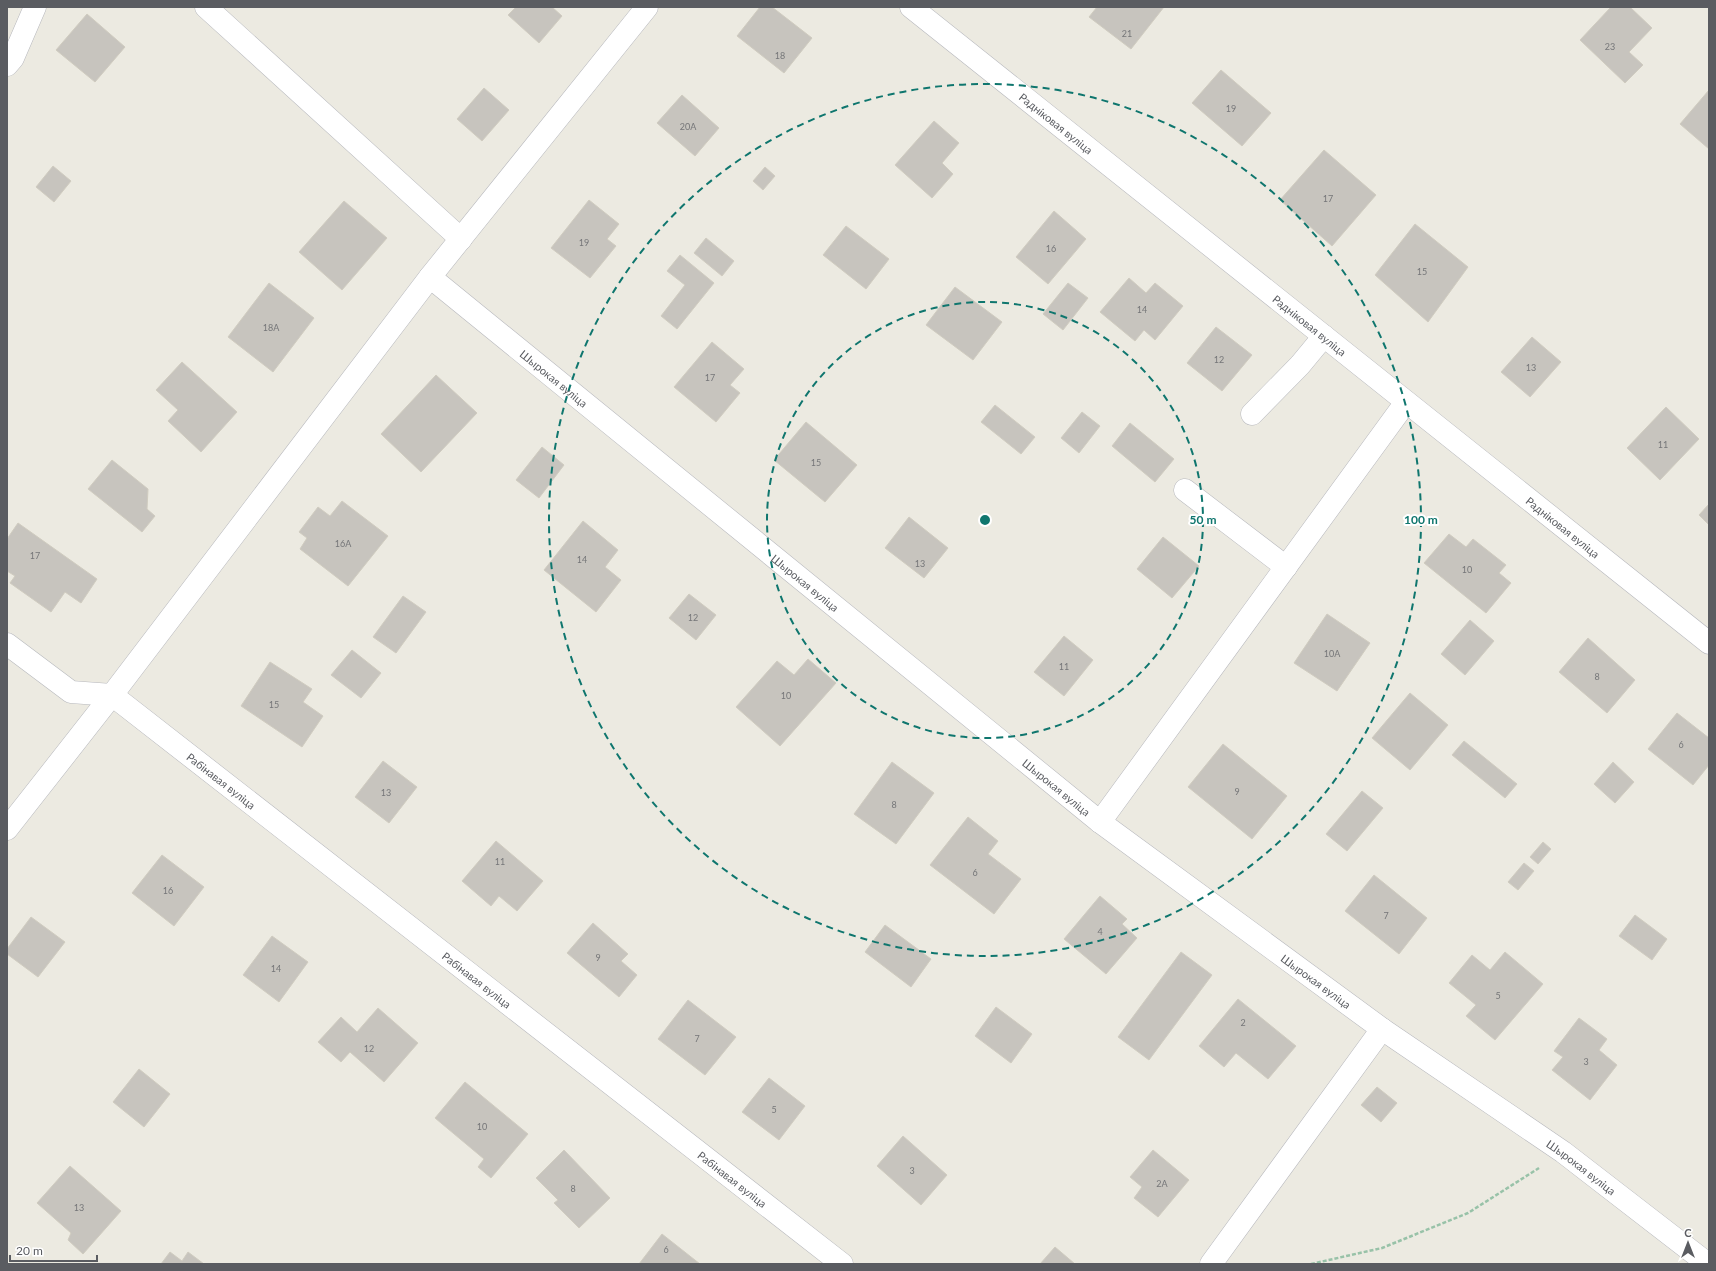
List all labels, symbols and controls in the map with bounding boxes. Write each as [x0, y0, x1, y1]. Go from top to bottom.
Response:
house number: 21 [1122, 28, 1132, 39]
house number: 23 [1605, 41, 1615, 52]
house number: 18 [775, 50, 785, 61]
street label: Радніковая вуліца [1017, 90, 1096, 156]
house number: 19 [1226, 103, 1236, 114]
house number: 20А [680, 121, 697, 132]
house number: 17 [1323, 193, 1333, 204]
house number: 19 [579, 237, 589, 248]
house number: 16 [1046, 243, 1056, 254]
house number: 15 [1417, 266, 1427, 277]
street label: Радніковая вуліца [1271, 292, 1349, 358]
house number: 14 [1137, 304, 1147, 315]
house number: 18А [263, 322, 280, 333]
street label: Шырокая вуліца [518, 347, 591, 409]
house number: 12 [1214, 354, 1224, 365]
house number: 13 [1526, 362, 1536, 373]
house number: 17 [705, 372, 715, 383]
house number: 11 [1658, 439, 1668, 450]
house number: 15 [811, 457, 821, 468]
street label: Радніковая вуліца [1524, 494, 1603, 560]
text: 50 m [1190, 512, 1216, 527]
text: 100 m [1404, 512, 1438, 527]
centre of rings [978, 513, 992, 527]
house number: 16А [335, 538, 352, 549]
house number: 17 [30, 550, 40, 561]
street label: Шырокая вуліца [769, 551, 842, 614]
house number: 14 [577, 554, 587, 565]
house number: 13 [915, 558, 925, 569]
house number: 10 [1462, 564, 1472, 575]
house number: 12 [688, 612, 698, 623]
house number: 10А [1324, 648, 1341, 659]
house number: 11 [1059, 661, 1069, 672]
house number: 8 [1594, 671, 1600, 682]
house number: 10 [781, 690, 791, 701]
house number: 15 [269, 699, 279, 710]
house number: 6 [1678, 739, 1684, 750]
street label: Рабінавая вуліца [185, 750, 258, 811]
street label: Шырокая вуліца [1020, 756, 1093, 818]
house number: 9 [1234, 786, 1240, 797]
house number: 13 [381, 787, 391, 798]
house number: 8 [891, 799, 897, 810]
house number: 11 [495, 856, 505, 867]
house number: 6 [972, 867, 978, 878]
house number: 16 [163, 885, 173, 896]
house number: 7 [1383, 910, 1389, 921]
house number: 4 [1097, 926, 1103, 937]
street label: Рабінавая вуліца [440, 949, 514, 1010]
street label: Шырокая вуліца [1279, 951, 1354, 1011]
house number: 9 [595, 952, 601, 963]
house number: 14 [271, 963, 281, 974]
house number: 5 [1495, 990, 1501, 1001]
house number: 2 [1240, 1017, 1246, 1028]
house number: 7 [694, 1033, 700, 1044]
house number: 12 [364, 1043, 374, 1054]
house number: 3 [1583, 1056, 1589, 1067]
house number: 5 [771, 1104, 777, 1115]
house number: 10 [477, 1121, 487, 1132]
street label: Шырокая вуліца [1544, 1137, 1619, 1197]
street label: Рабінавая вуліца [696, 1148, 770, 1210]
house number: 3 [909, 1165, 915, 1176]
house number: 2А [1156, 1178, 1169, 1189]
house number: 8 [570, 1183, 576, 1194]
house number: 13 [74, 1202, 84, 1213]
north arrow [1668, 1223, 1708, 1263]
text: С [1684, 1226, 1692, 1239]
scale bar [10, 1237, 97, 1263]
text: 20 m [16, 1243, 43, 1258]
house number: 6 [663, 1244, 669, 1255]

